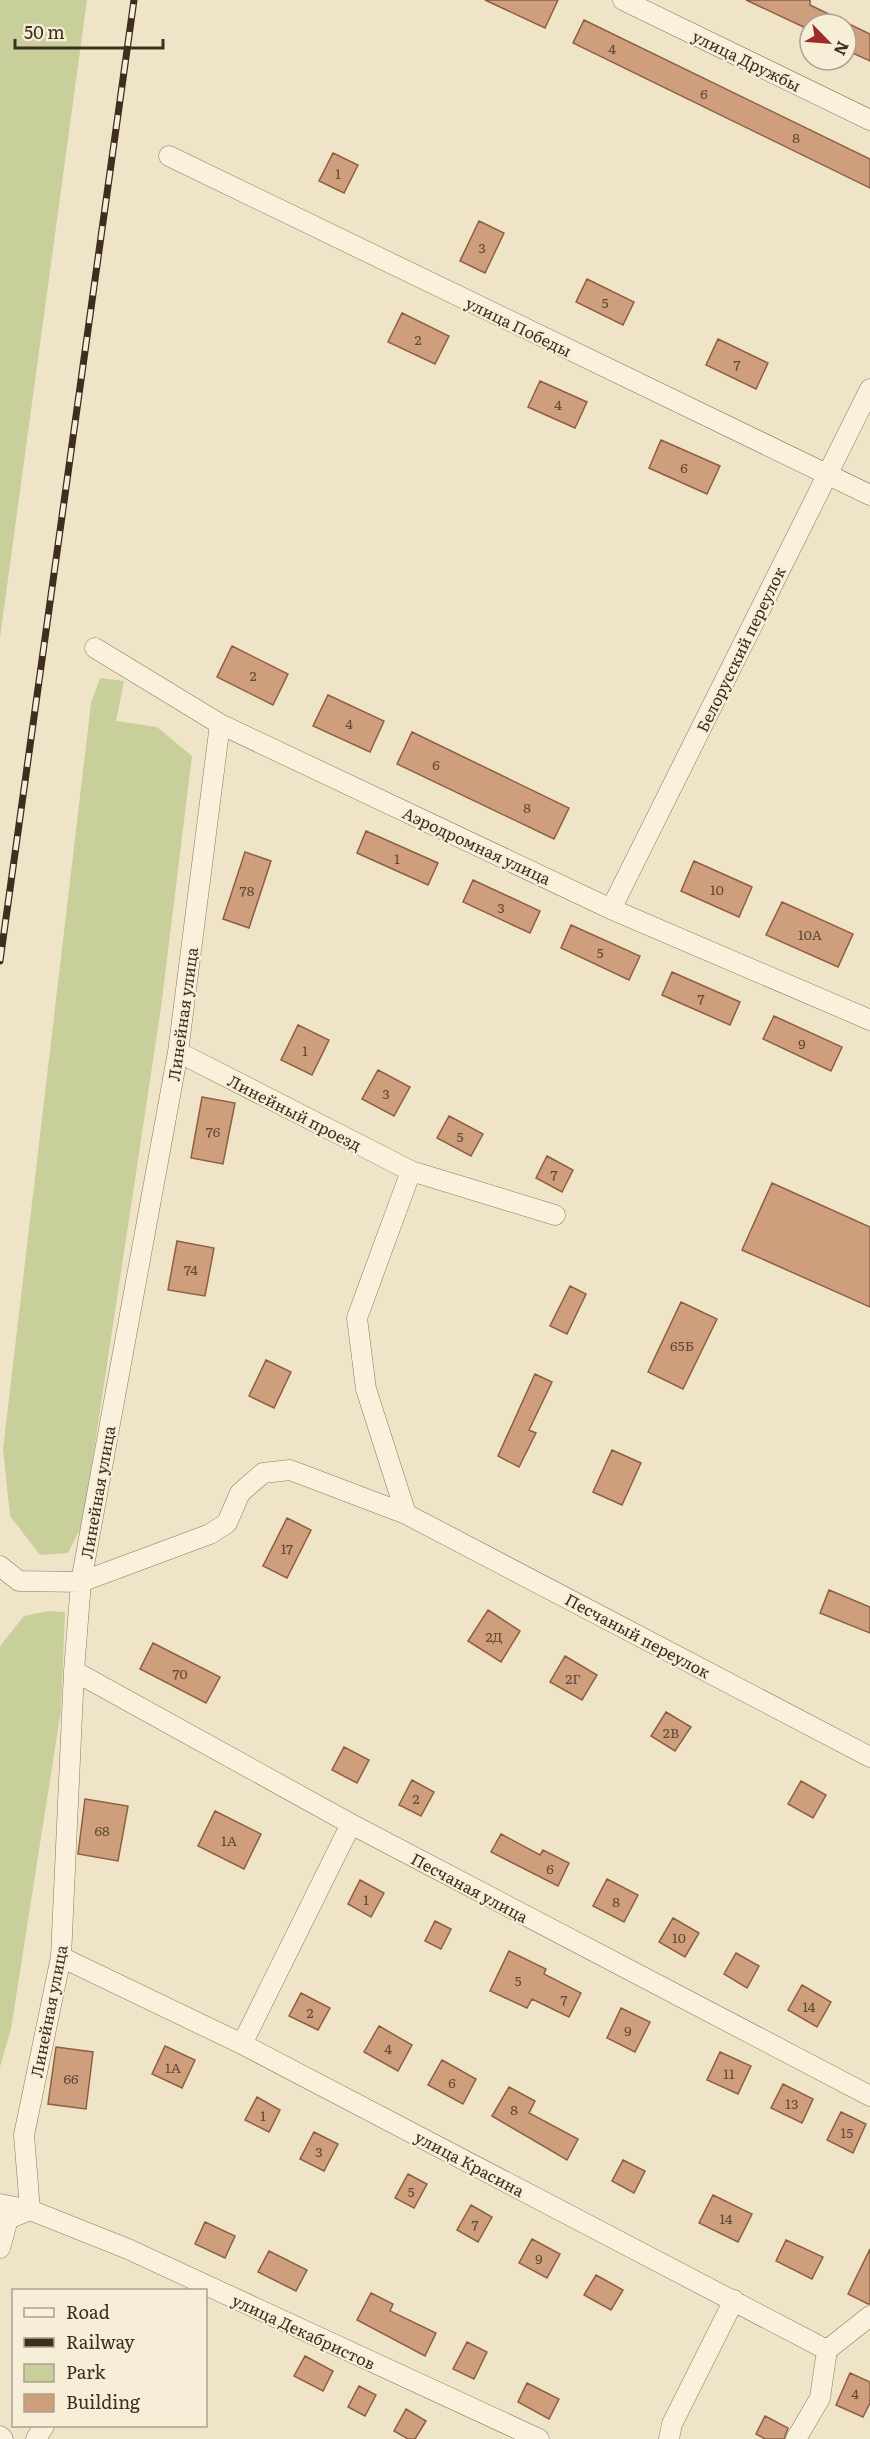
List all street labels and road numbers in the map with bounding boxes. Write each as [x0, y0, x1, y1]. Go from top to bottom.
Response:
street label: улица Дружбы [689, 23, 805, 97]
street label: улица Победы [462, 290, 576, 362]
street label: Белорусский переулок [689, 562, 791, 736]
street label: Аэродромная улица [399, 800, 556, 890]
street label: Линейная улица [161, 945, 203, 1082]
street label: Линейный проезд [224, 1068, 366, 1156]
street label: Линейная улица [73, 1423, 121, 1560]
street label: Песчаный переулок [561, 1587, 715, 1684]
street label: Песчаная улица [407, 1846, 533, 1928]
street label: Линейная улица [23, 1942, 73, 2079]
street label: улица Красина [411, 2124, 529, 2202]
street label: улица Декабристов [228, 2287, 380, 2375]

